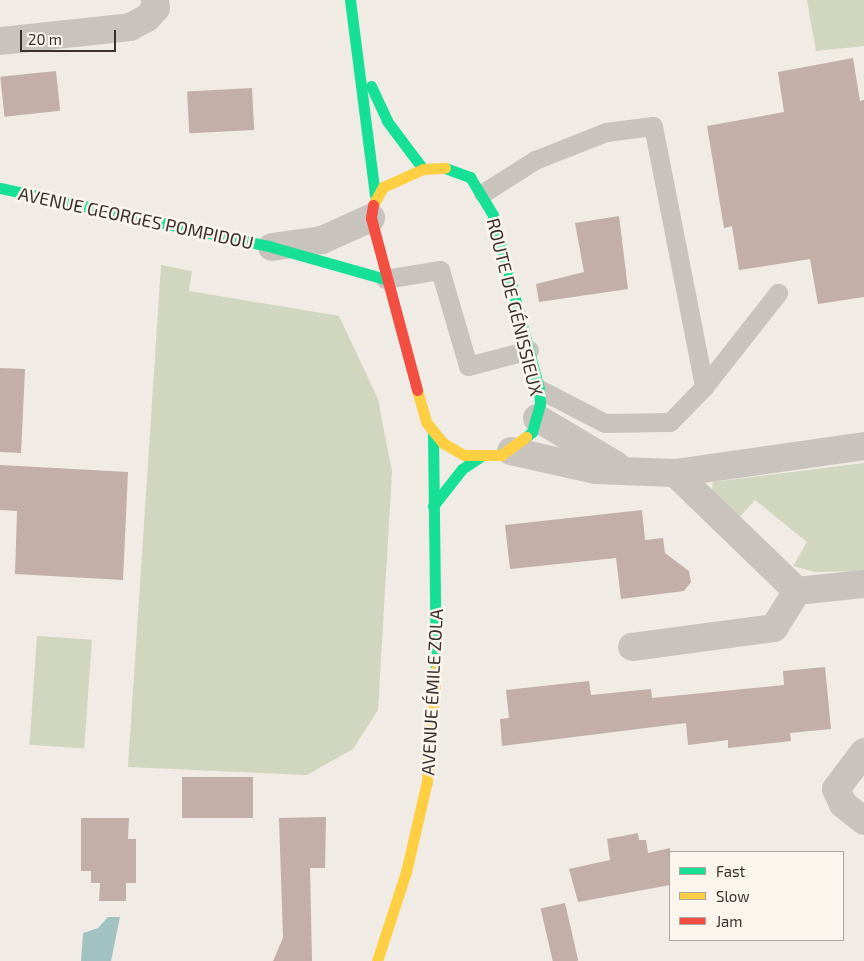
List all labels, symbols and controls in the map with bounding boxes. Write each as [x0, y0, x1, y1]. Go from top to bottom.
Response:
scale bar [22, 20, 119, 52]
text: 20 m [28, 30, 62, 48]
street label: AVENUE GEORGES POMPIDOU [16, 182, 256, 254]
street label: ROUTE DE GÉNISSIEUX [482, 216, 548, 398]
street label: AVENUE ÉMILE ZOLA [417, 608, 447, 776]
legend [669, 851, 844, 941]
text: Fast [716, 862, 745, 880]
text: Slow [716, 887, 750, 905]
text: Jam [716, 912, 742, 930]

